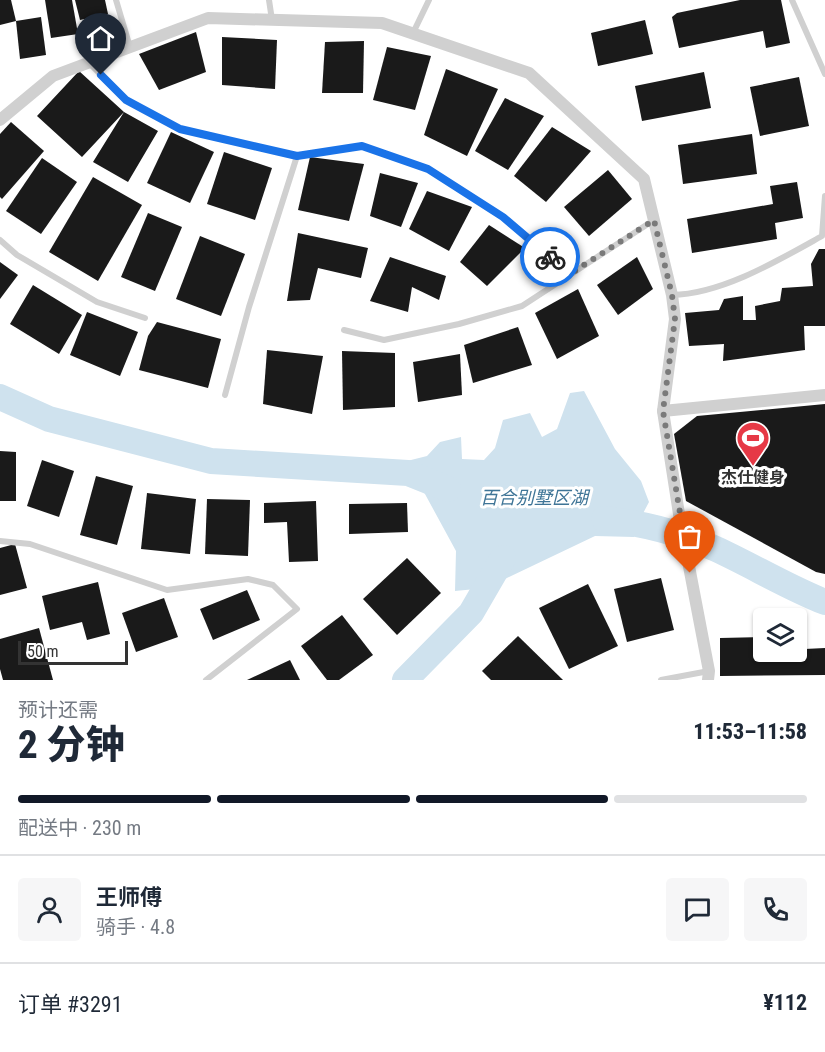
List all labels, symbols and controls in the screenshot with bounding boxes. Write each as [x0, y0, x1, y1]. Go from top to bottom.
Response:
pin [75, 13, 126, 75]
icon: home [84, 22, 117, 55]
courier [520, 227, 580, 287]
icon: bike [534, 241, 567, 274]
sports icon: 杰仕健身 [735, 420, 771, 467]
place label: 杰仕健身 [721, 468, 785, 487]
water label: 百合别墅区湖 [480, 487, 591, 508]
pin [664, 511, 715, 573]
icon: bag [673, 520, 706, 553]
map controls [753, 608, 807, 662]
button: layers [753, 608, 807, 662]
scale bar [18, 638, 128, 666]
text: 50 m [27, 642, 59, 661]
text: 预计还需 [18, 698, 98, 722]
text: 11:53–11:58 [693, 719, 807, 744]
text: 2 分钟 [18, 722, 125, 768]
text: 配送中 · 230 m [18, 816, 141, 840]
button: person [18, 878, 81, 941]
button: chat [666, 878, 729, 941]
button: phone [744, 878, 807, 941]
text: 王师傅 [96, 885, 162, 910]
text: 骑手 · 4.8 [96, 915, 175, 939]
text: ¥112 [763, 990, 807, 1015]
text: 订单 #3291 [18, 992, 123, 1017]

